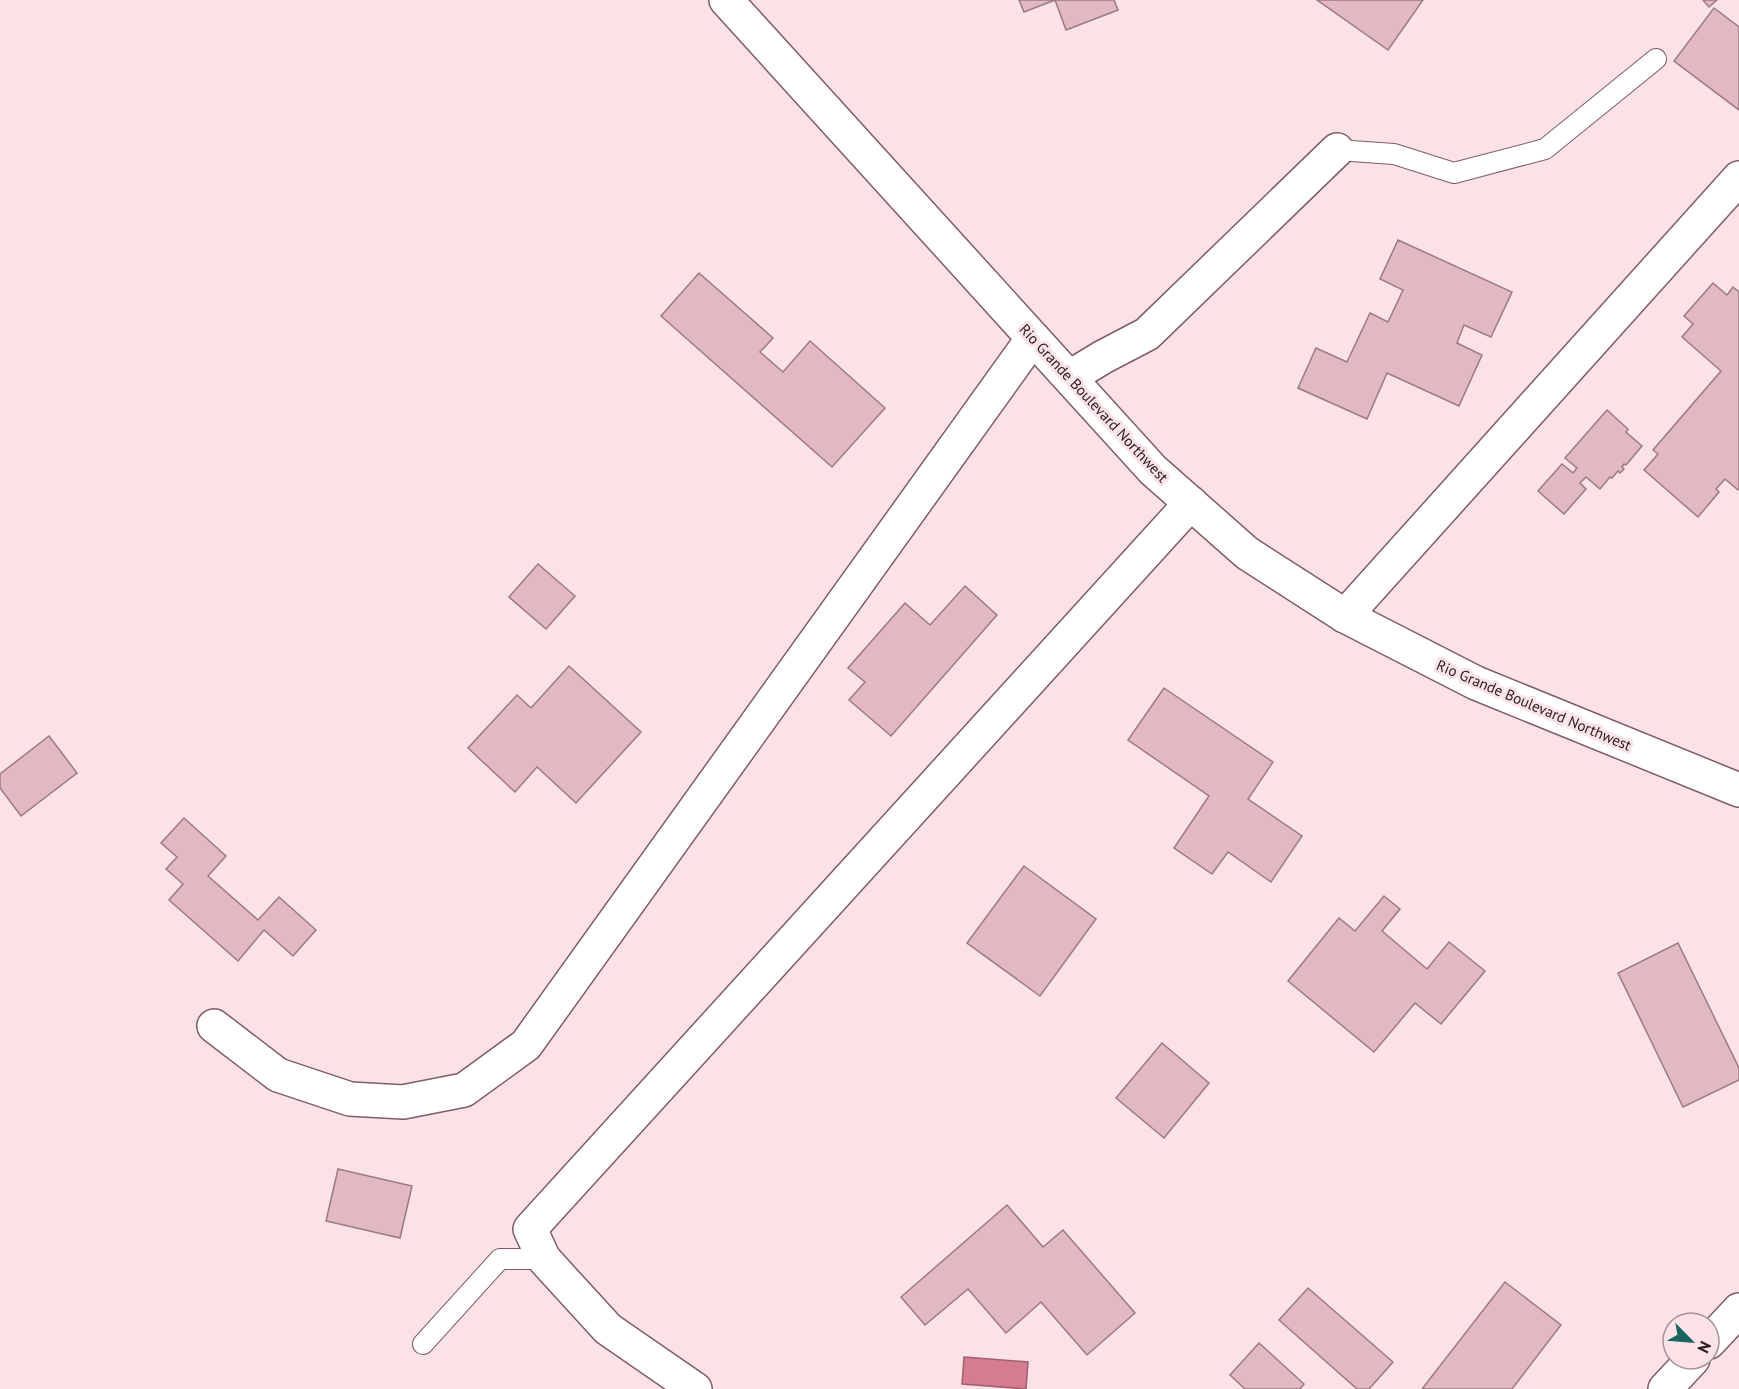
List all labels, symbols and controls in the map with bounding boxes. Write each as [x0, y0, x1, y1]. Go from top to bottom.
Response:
street label: Rio Grande Boulevard Northwest [1015, 320, 1173, 486]
street label: Rio Grande Boulevard Northwest [1434, 655, 1634, 755]
north arrow [1661, 1311, 1721, 1371]
text: N [1693, 1338, 1716, 1356]

